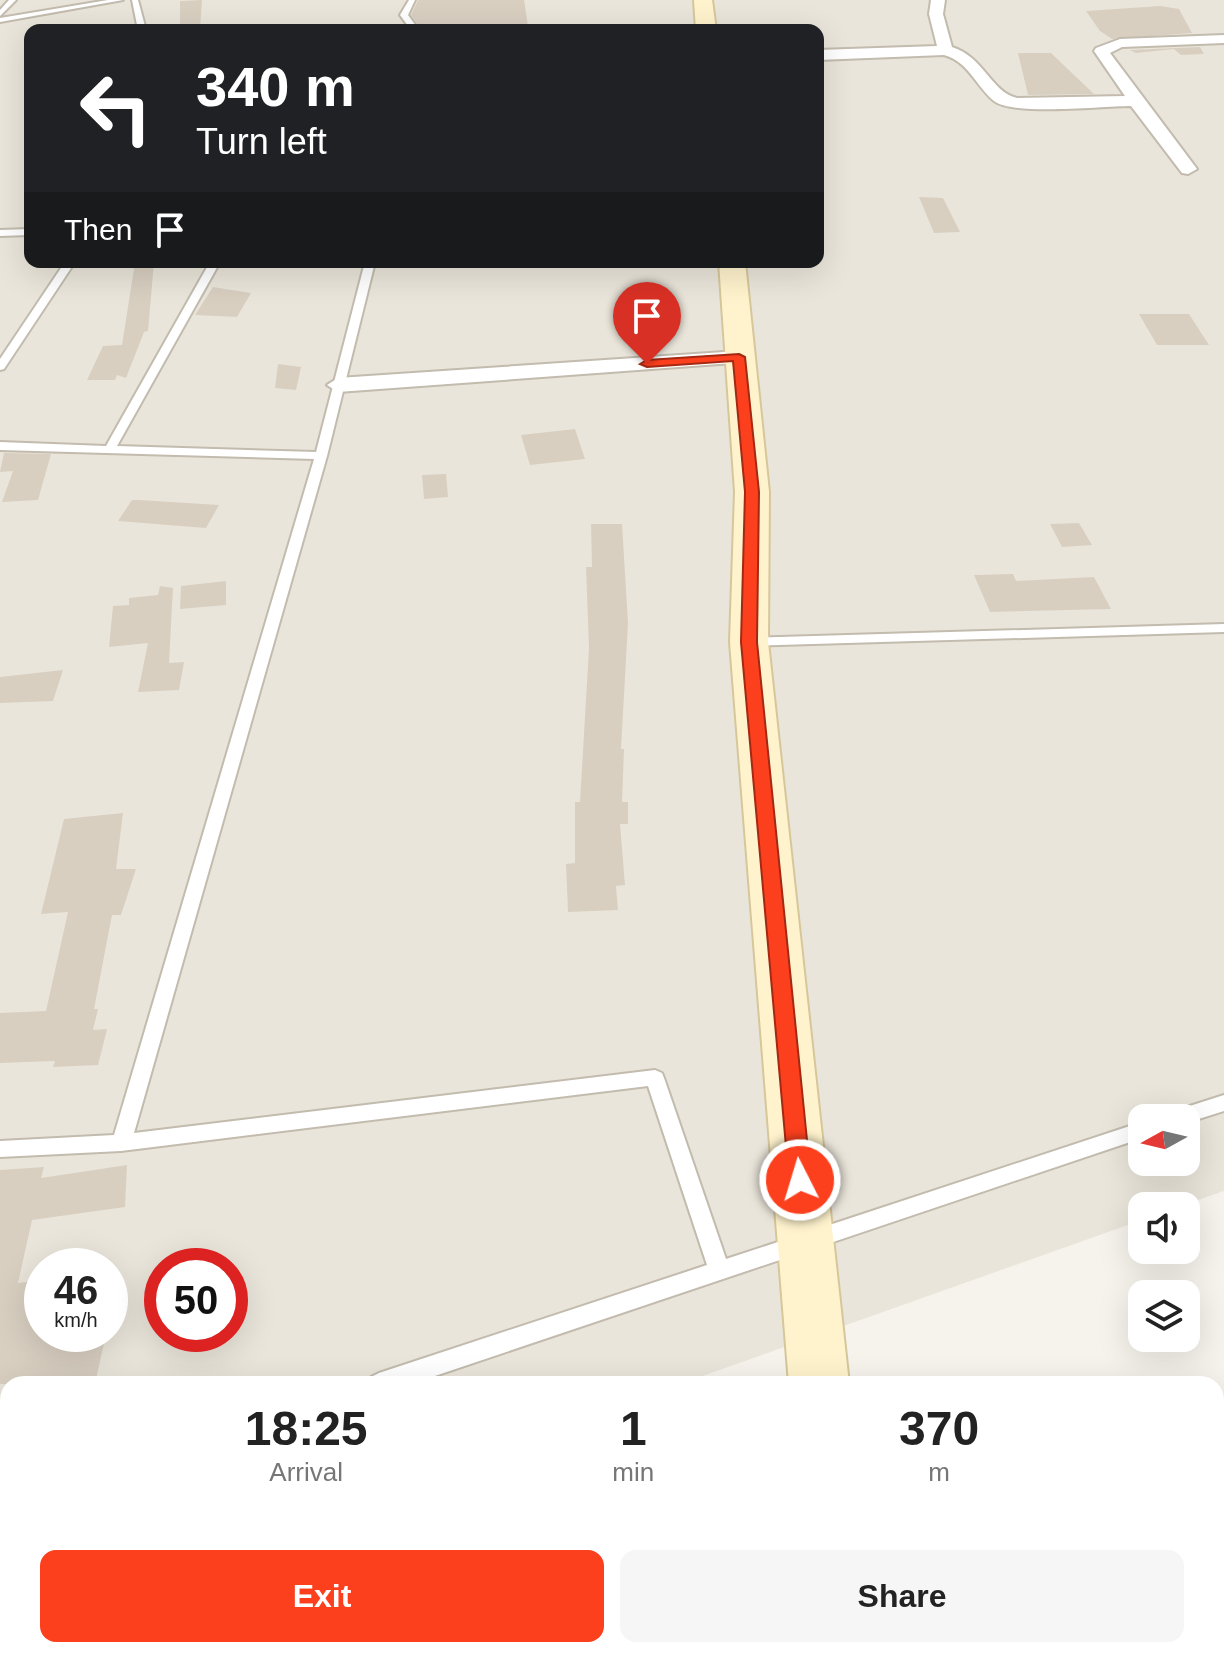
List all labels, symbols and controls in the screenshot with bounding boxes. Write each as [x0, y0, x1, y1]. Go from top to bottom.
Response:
text: 340 m [196, 55, 355, 118]
icon: left [64, 56, 168, 160]
text: Turn left [196, 121, 327, 162]
icon: arrive [148, 208, 192, 252]
text: Then [64, 213, 132, 246]
pin [613, 282, 681, 364]
icon: arrive [625, 294, 669, 338]
north arrow [1128, 1104, 1200, 1176]
map controls [1128, 1104, 1200, 1352]
position arrow [758, 1138, 842, 1222]
button: sound [1128, 1192, 1200, 1264]
speed limit sign: 50 [144, 1248, 248, 1352]
text: 46 [54, 1268, 98, 1312]
button: layers [1128, 1280, 1200, 1352]
text: km/h [54, 1309, 98, 1331]
text: 18:25 [245, 1402, 368, 1455]
text: 1 [620, 1402, 647, 1455]
text: 370 [899, 1402, 979, 1455]
text: Arrival [269, 1457, 343, 1487]
text: min [612, 1457, 654, 1487]
text: m [928, 1457, 950, 1487]
button: Exit [40, 1550, 604, 1642]
button: Share [620, 1550, 1184, 1642]

